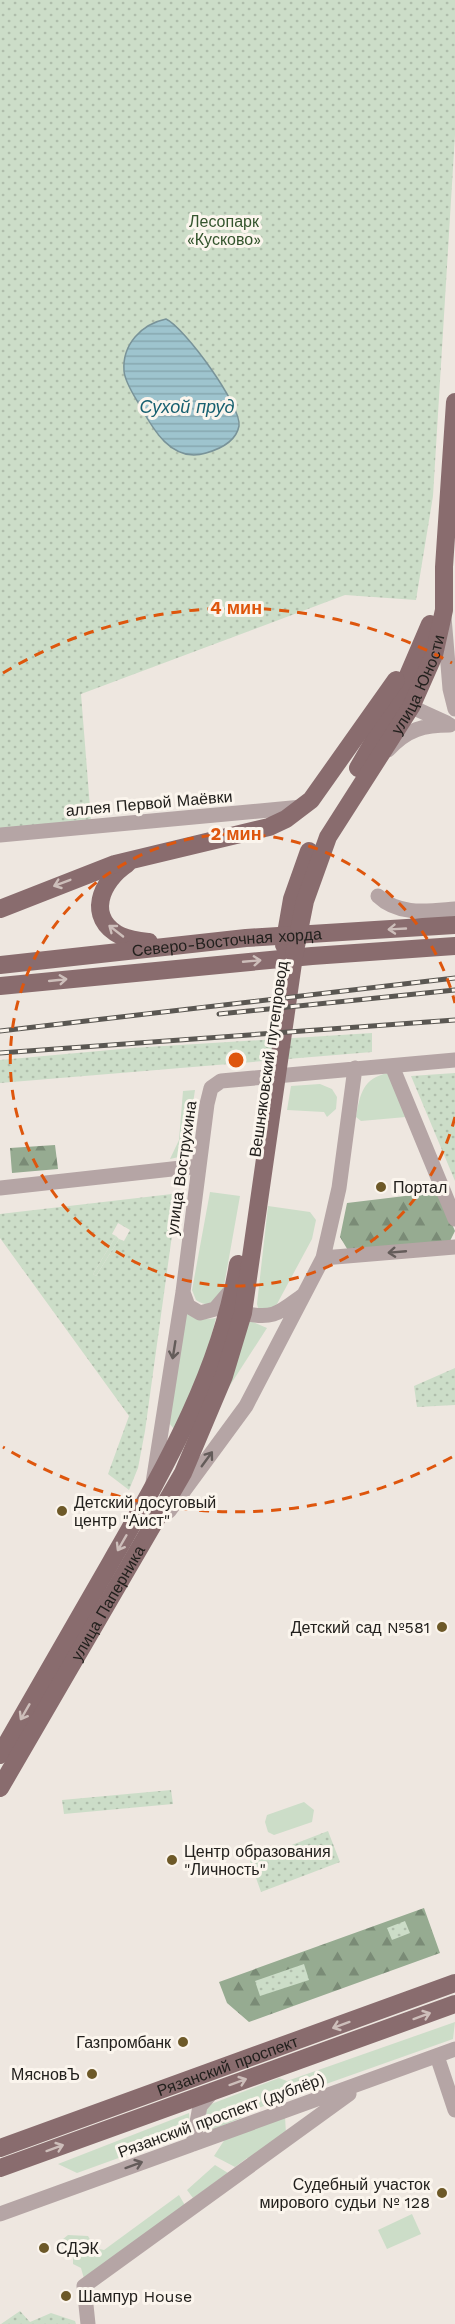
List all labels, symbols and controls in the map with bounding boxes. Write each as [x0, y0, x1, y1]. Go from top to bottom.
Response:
park label: Лесопарк «Кусково» [187, 212, 261, 249]
water label: Сухой пруд [140, 396, 235, 417]
text: 4 мин [210, 597, 262, 618]
street label: улица Юности [387, 633, 448, 738]
street label: аллея Первой Маёвки [65, 787, 233, 820]
text: 2 мин [210, 823, 262, 844]
one-way arrow [53, 878, 71, 889]
one-way arrow [387, 923, 407, 934]
street label: Северо-Восточная хорда [131, 924, 322, 960]
one-way arrow [108, 925, 124, 938]
one-way arrow [242, 955, 262, 966]
street label: Вешняковский путепровод [245, 959, 292, 1158]
one-way arrow [48, 974, 68, 985]
centre of rings [226, 1050, 246, 1070]
street label: улица Вострухина [163, 1099, 200, 1237]
place label: Портал [393, 1178, 447, 1197]
marker: Портал [374, 1180, 388, 1194]
one-way arrow [387, 1247, 407, 1258]
one-way arrow [168, 1339, 179, 1359]
one-way arrow [201, 1452, 213, 1468]
place label: Детский досуговый центр "Аист" [74, 1493, 216, 1530]
marker: Детский досуговый центр "Аист" [55, 1504, 69, 1518]
one-way arrow [116, 1533, 127, 1551]
street label: улица Паперника [67, 1542, 149, 1664]
place label: Детский сад №581 [291, 1618, 430, 1637]
marker: Детский сад №581 [435, 1620, 449, 1634]
one-way arrow [19, 1703, 31, 1720]
place label: Центр образования "Личность" [184, 1842, 331, 1879]
marker: Центр образования "Личность" [165, 1853, 179, 1867]
one-way arrow [412, 2010, 431, 2021]
one-way arrow [332, 2020, 351, 2031]
street label: Рязанский проспект [154, 2031, 301, 2100]
place label: Газпромбанк [76, 2033, 172, 2052]
marker: Газпромбанк [176, 2035, 190, 2049]
place label: МясновЪ [11, 2065, 80, 2084]
marker: МясновЪ [85, 2067, 99, 2081]
street label: Рязанский проспект (дублёр) [115, 2069, 327, 2162]
one-way arrow [229, 2076, 247, 2087]
one-way arrow [45, 2142, 64, 2153]
one-way arrow [124, 2159, 143, 2170]
place label: Судебный участок мирового судьи № 128 [260, 2175, 431, 2212]
marker: Судебный участок мирового судьи № 128 [435, 2186, 449, 2200]
place label: СДЭК [56, 2239, 100, 2258]
marker: СДЭК [37, 2241, 51, 2255]
place label: Шампур House [78, 2287, 192, 2306]
marker: Шампур House [59, 2289, 73, 2303]

